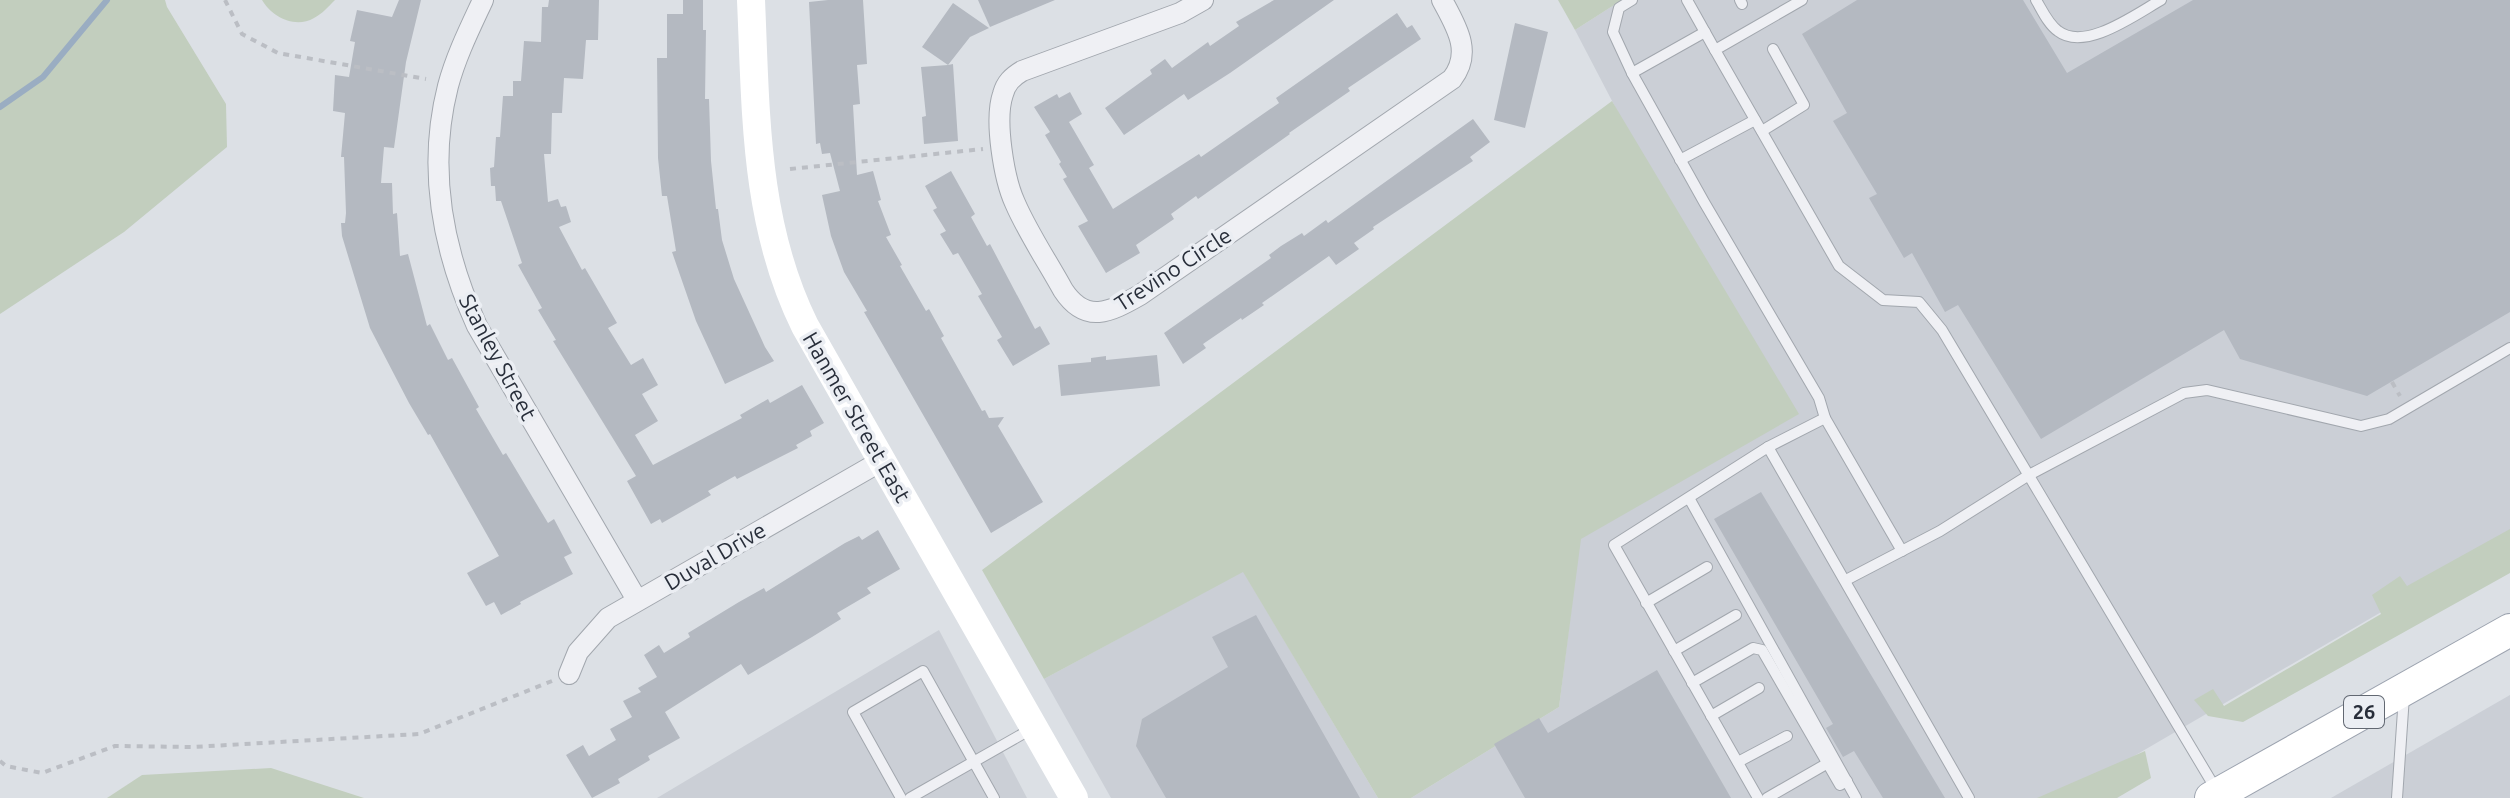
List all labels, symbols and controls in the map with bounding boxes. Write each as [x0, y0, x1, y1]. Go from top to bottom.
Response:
street label: Trevino Circle [1110, 222, 1236, 315]
street label: Stanley Street [455, 290, 542, 424]
street label: Hanmer Street East [799, 327, 916, 506]
street label: Duval Drive [660, 517, 770, 595]
road number: 26 [2344, 696, 2384, 728]

